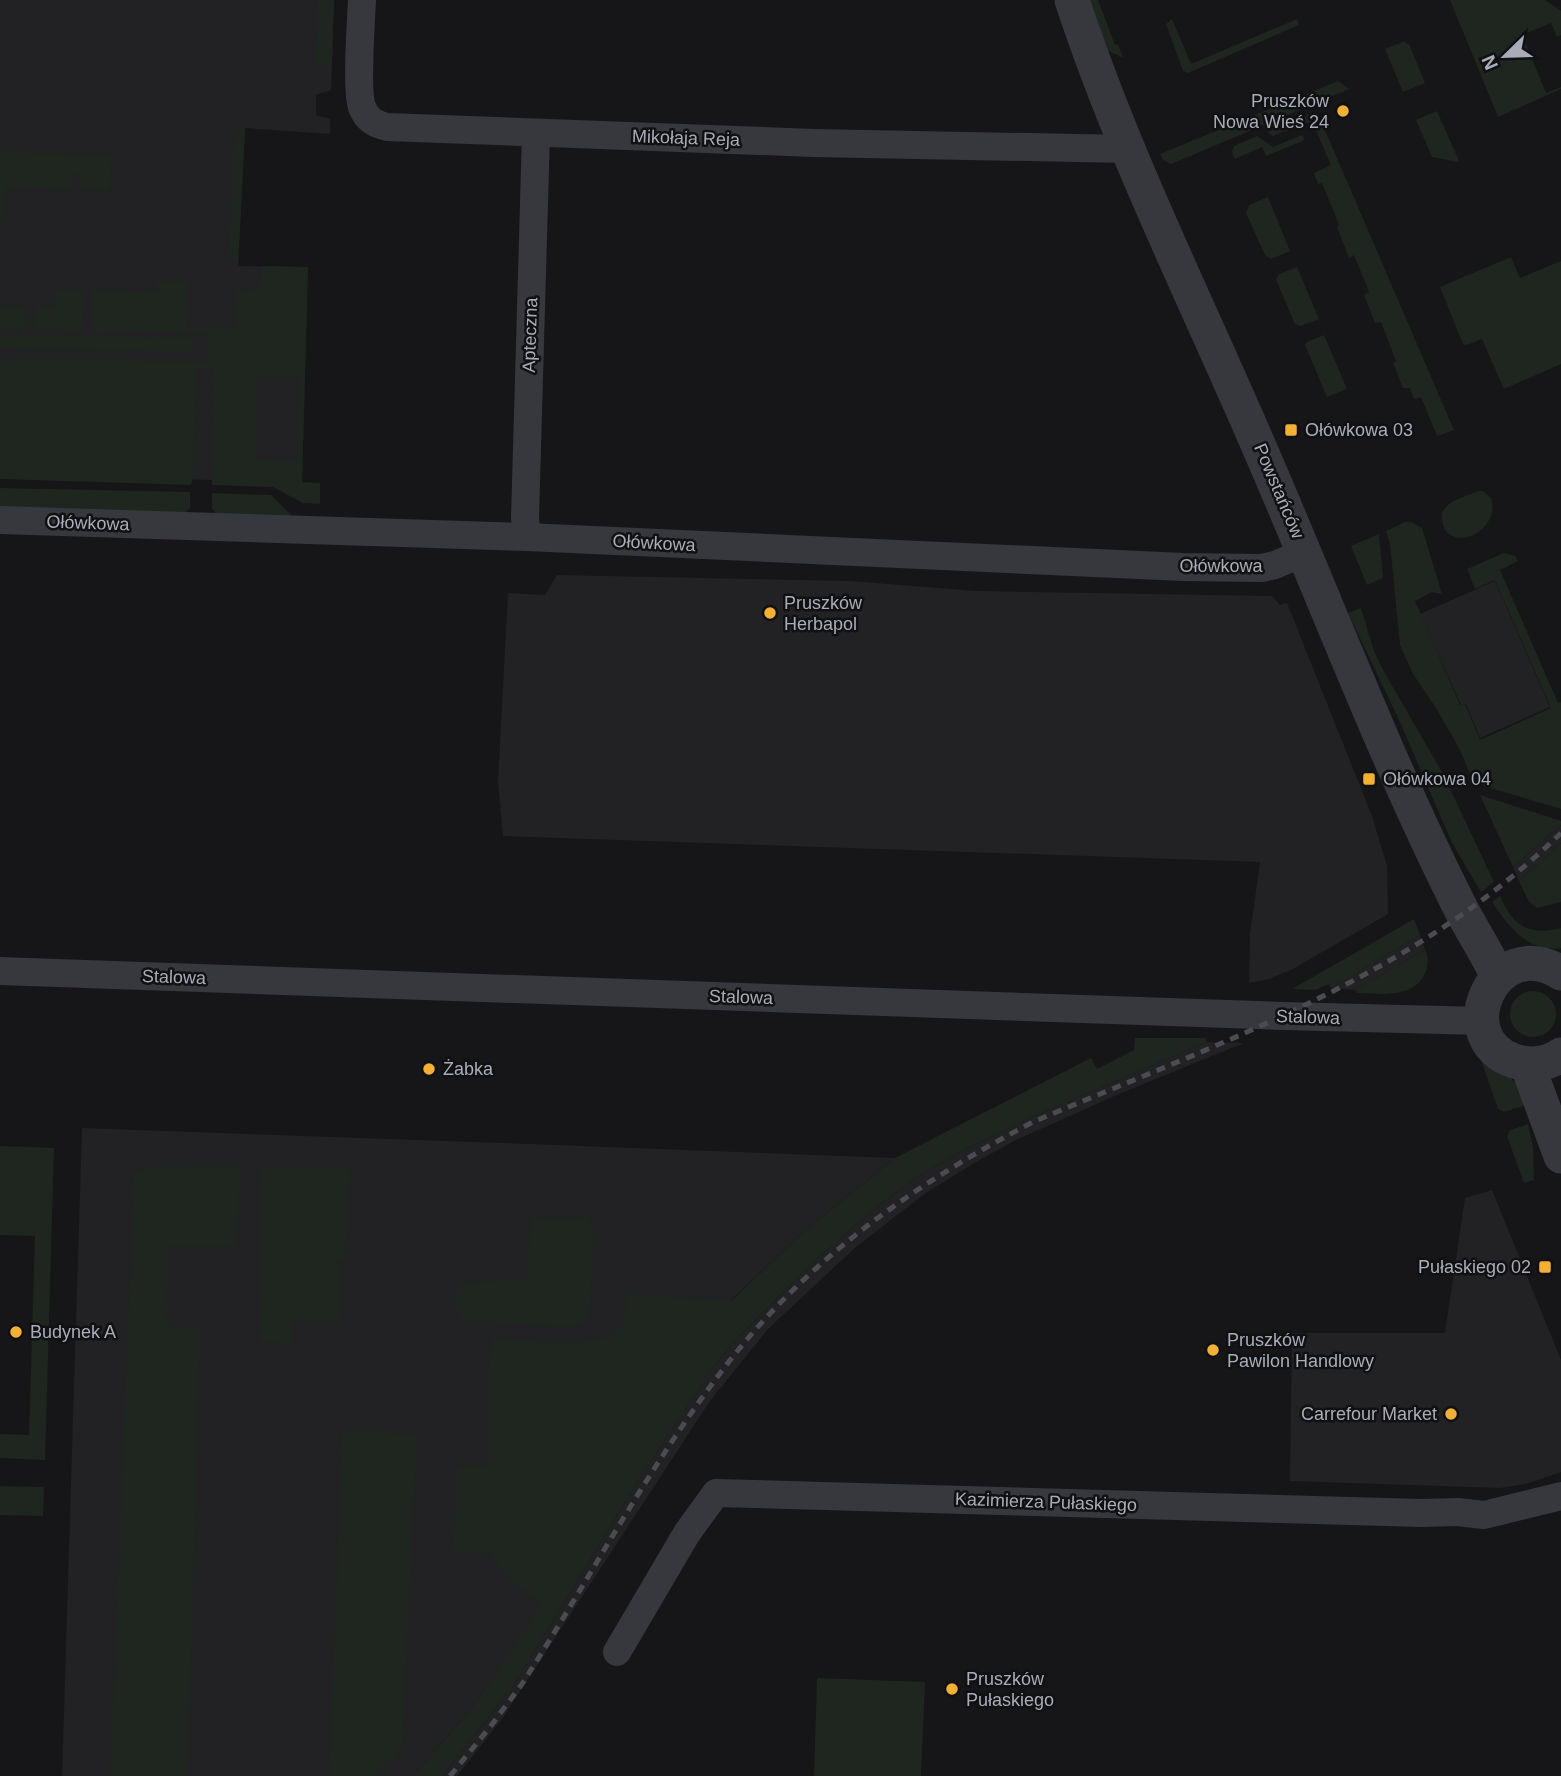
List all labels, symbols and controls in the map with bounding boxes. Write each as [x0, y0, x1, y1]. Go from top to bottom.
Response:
north arrow [1470, 21, 1540, 91]
text: N [1477, 52, 1502, 73]
place label: Pruszków Nowa Wieś 24 [1213, 91, 1330, 132]
marker: Pruszków Nowa Wieś 24 [1335, 103, 1351, 119]
street label: Mikołaja Reja [632, 126, 741, 150]
street label: Apteczna [519, 296, 541, 373]
place label: Ołówkowa 03 [1305, 420, 1413, 440]
marker: Ołówkowa 03 [1283, 422, 1299, 438]
street label: Powstańców [1250, 441, 1308, 542]
street label: Ołówkowa [46, 512, 131, 534]
street label: Ołówkowa [612, 531, 697, 555]
street label: Ołówkowa [1179, 556, 1264, 576]
place label: Pruszków Herbapol [784, 593, 863, 634]
marker: Pruszków Herbapol [762, 605, 778, 621]
place label: Ołówkowa 04 [1383, 769, 1491, 789]
marker: Ołówkowa 04 [1361, 771, 1377, 787]
street label: Stalowa [142, 966, 207, 988]
street label: Stalowa [709, 986, 774, 1008]
street label: Stalowa [1276, 1006, 1341, 1028]
place label: Żabka [443, 1059, 494, 1079]
marker: Żabka [421, 1061, 437, 1077]
place label: Pułaskiego 02 [1418, 1257, 1531, 1277]
marker: Pułaskiego 02 [1537, 1259, 1553, 1275]
place label: Budynek A [30, 1322, 116, 1342]
marker: Budynek A [8, 1324, 24, 1340]
place label: Pruszków Pawilon Handlowy [1227, 1330, 1374, 1371]
marker: Pruszków Pawilon Handlowy [1205, 1342, 1221, 1358]
place label: Carrefour Market [1301, 1404, 1437, 1424]
marker: Carrefour Market [1443, 1406, 1459, 1422]
street label: Kazimierza Pułaskiego [955, 1489, 1137, 1515]
place label: Pruszków Pułaskiego [966, 1669, 1054, 1710]
marker: Pruszków Pułaskiego [944, 1681, 960, 1697]

